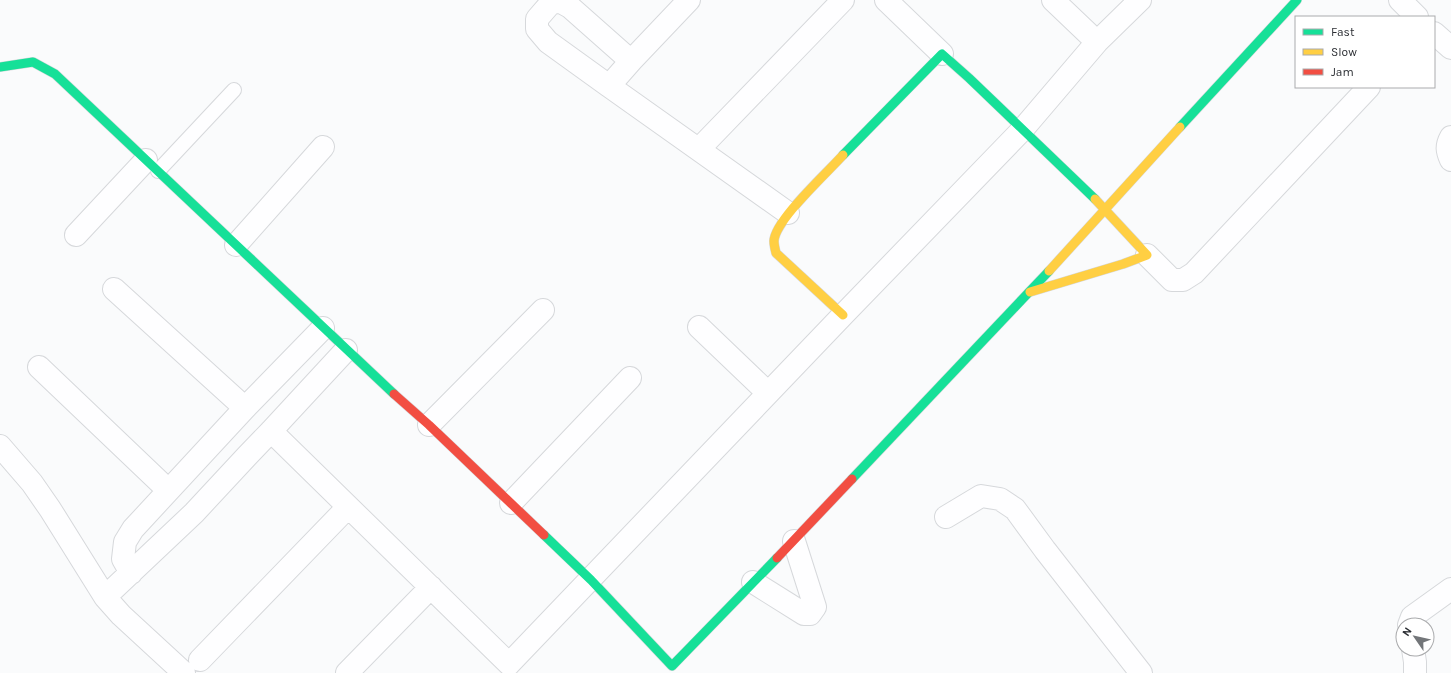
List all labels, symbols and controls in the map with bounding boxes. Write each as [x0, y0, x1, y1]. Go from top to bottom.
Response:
legend [1295, 16, 1435, 88]
text: Fast [1331, 25, 1355, 39]
text: Slow [1331, 45, 1357, 59]
text: Jam [1331, 65, 1354, 79]
north arrow [1395, 617, 1435, 657]
text: N [1400, 625, 1415, 639]

